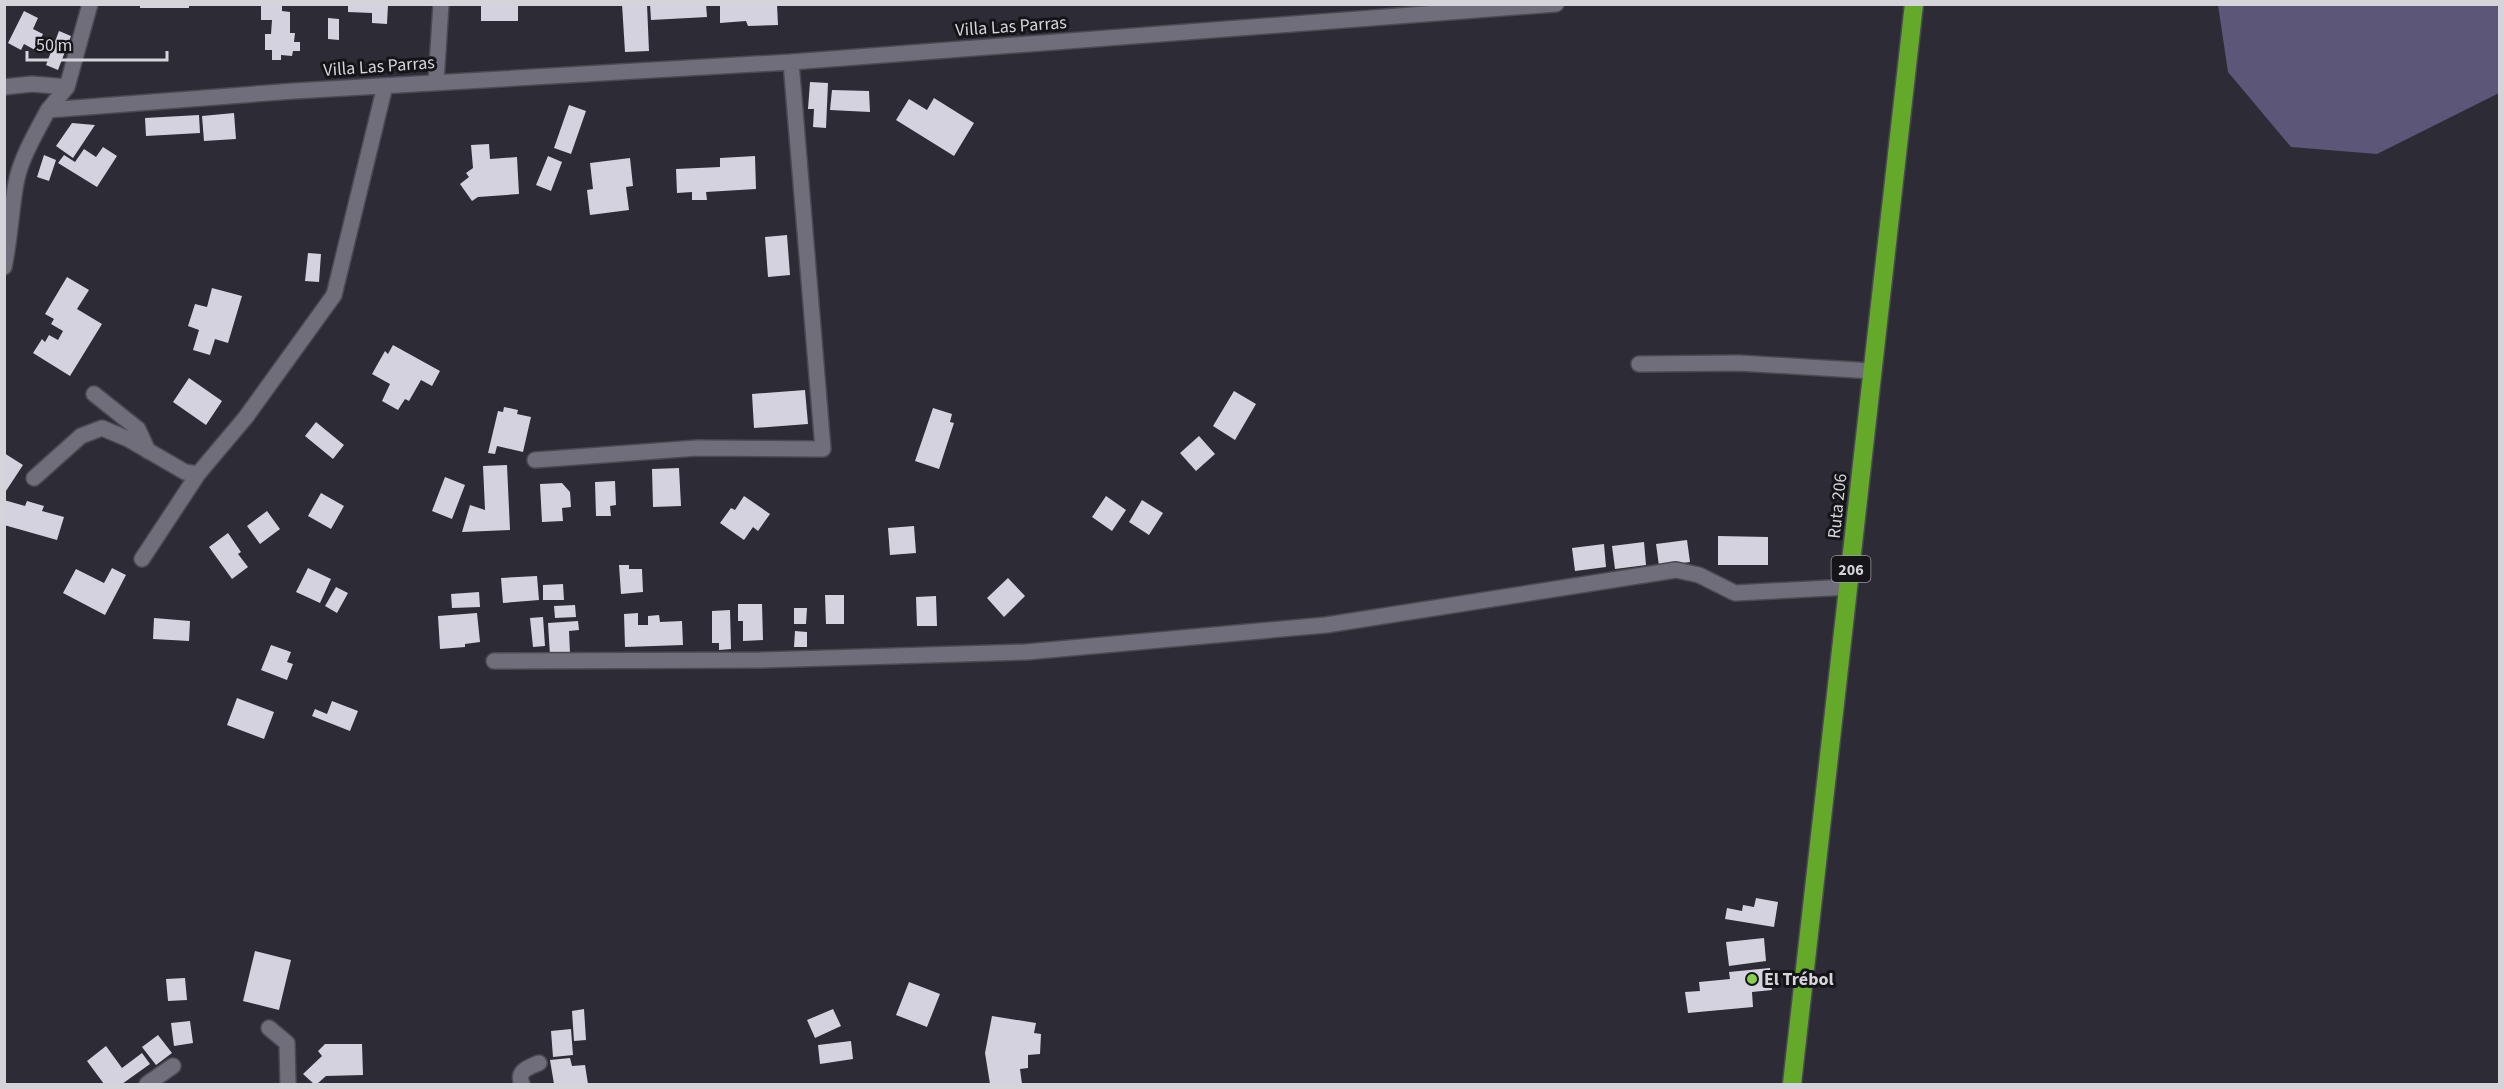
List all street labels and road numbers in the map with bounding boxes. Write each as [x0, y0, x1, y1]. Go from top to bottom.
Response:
street label: Villa Las Parras [954, 10, 1068, 43]
street label: Villa Las Parras [322, 50, 436, 83]
street label: Ruta 206 [1822, 472, 1853, 540]
road number: 206 [1832, 556, 1870, 582]

